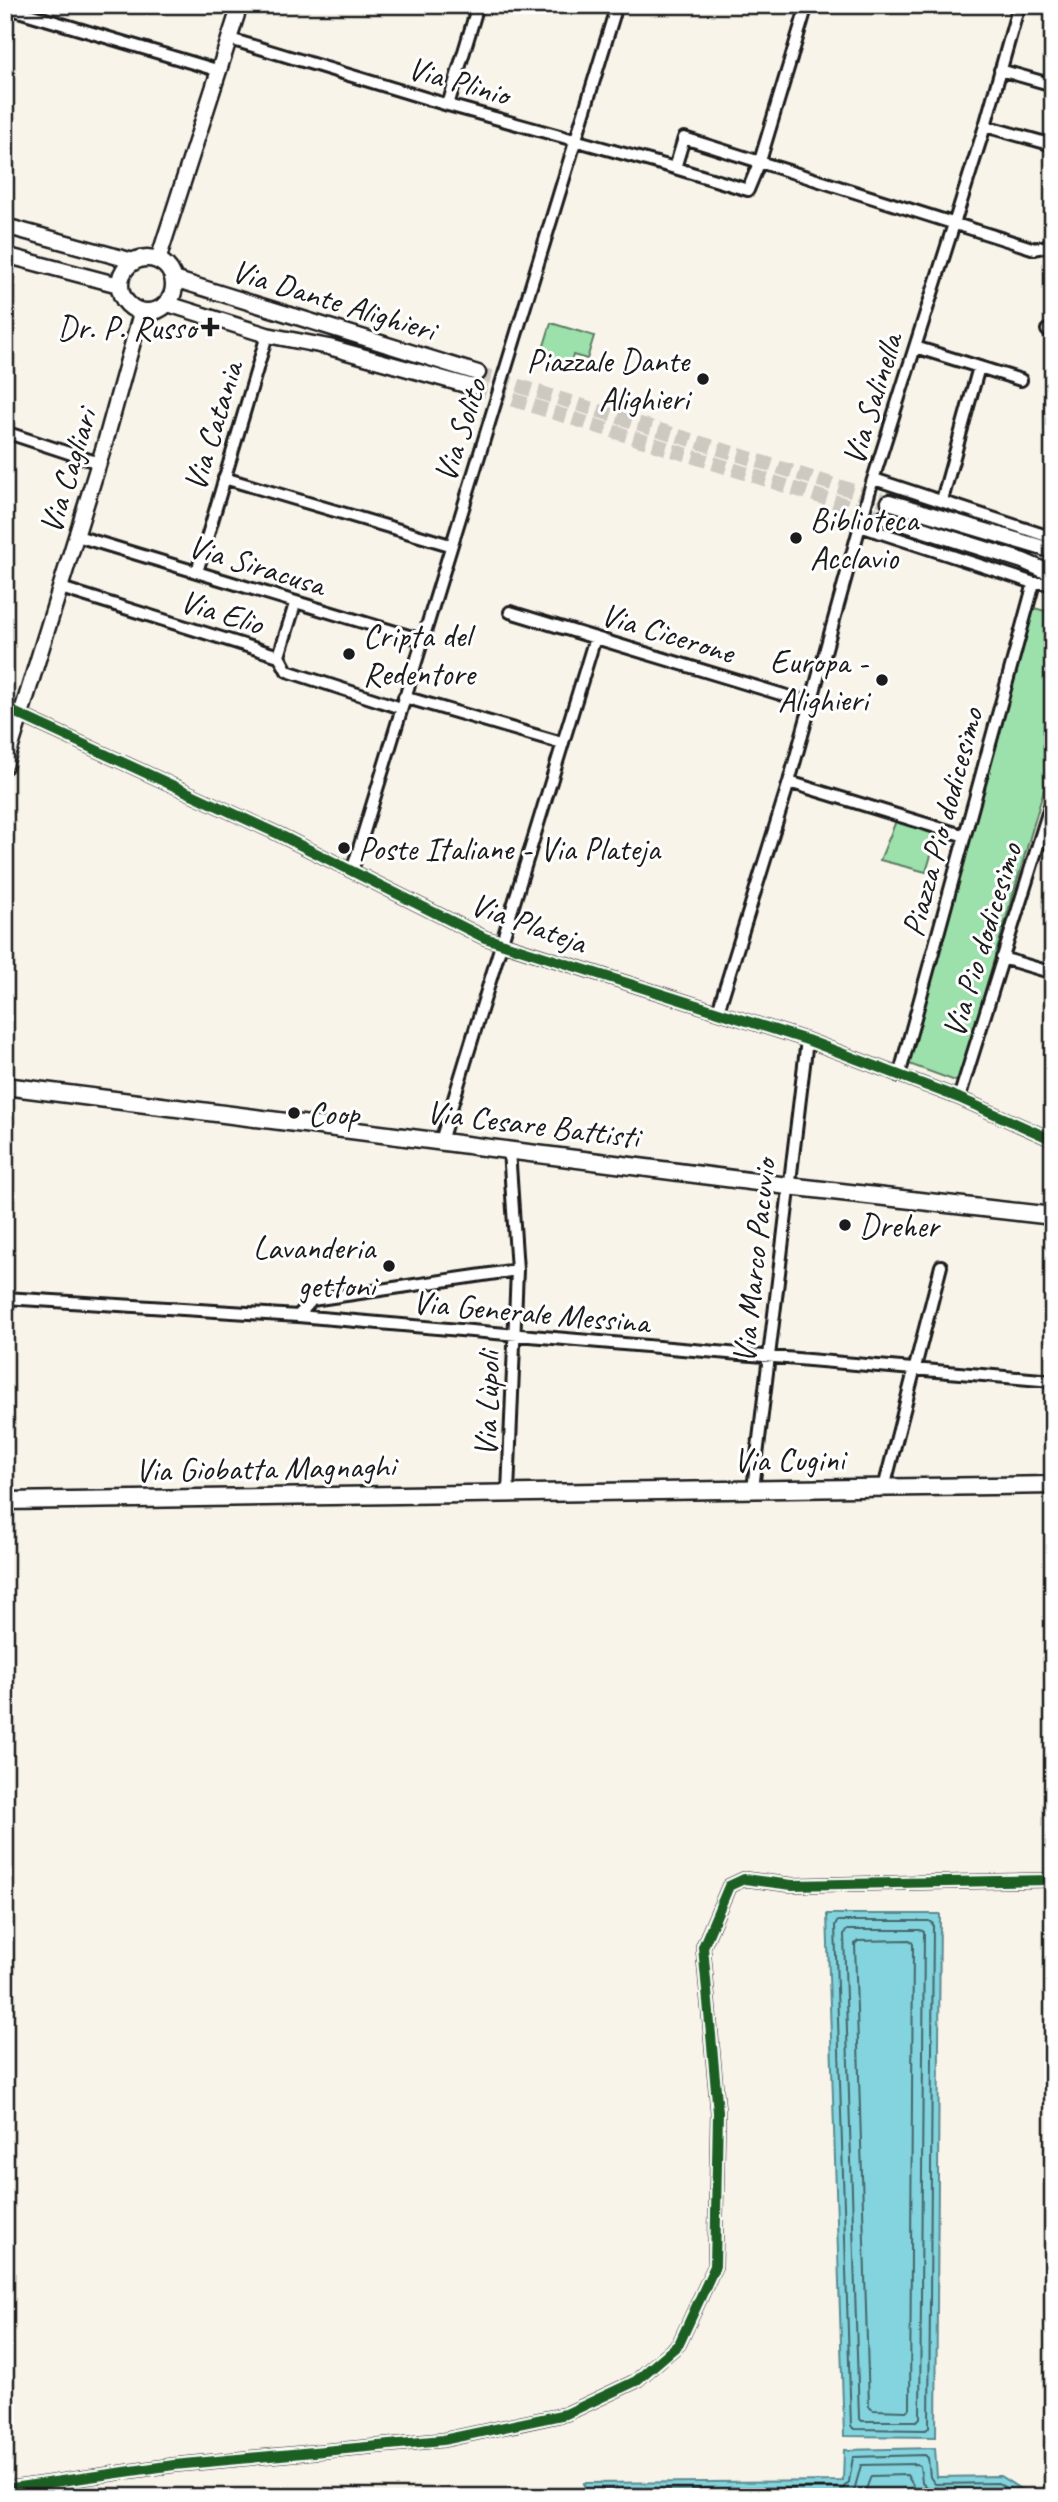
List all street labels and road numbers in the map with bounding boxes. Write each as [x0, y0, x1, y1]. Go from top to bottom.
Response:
street label: Via Plinio [403, 47, 518, 116]
street label: Via Dante Alighieri [227, 249, 444, 352]
street label: Via Salinella [832, 326, 913, 470]
street label: Via Catania [173, 354, 253, 496]
street label: Via Solìto [424, 371, 497, 487]
street label: Via Cagliari [29, 400, 108, 539]
street label: Via Siracusa [183, 524, 332, 606]
street label: Via Elio [175, 580, 270, 645]
street label: Via Cicerone [596, 593, 742, 674]
street label: Piazza Pio dodicesimo [891, 701, 993, 941]
street label: Via Pio dodicesimo [932, 837, 1032, 1043]
street label: Via Plateja [465, 883, 594, 964]
street label: Via Cesare Battisti [424, 1090, 645, 1158]
street label: Via Marco Pacuvio [722, 1154, 786, 1365]
street label: Via Generale Messina [411, 1281, 653, 1343]
street label: Via Lùpoli [464, 1347, 510, 1458]
street label: Via Cugini [734, 1439, 848, 1481]
street label: Via Giobatta Magnaghi [135, 1445, 399, 1491]

